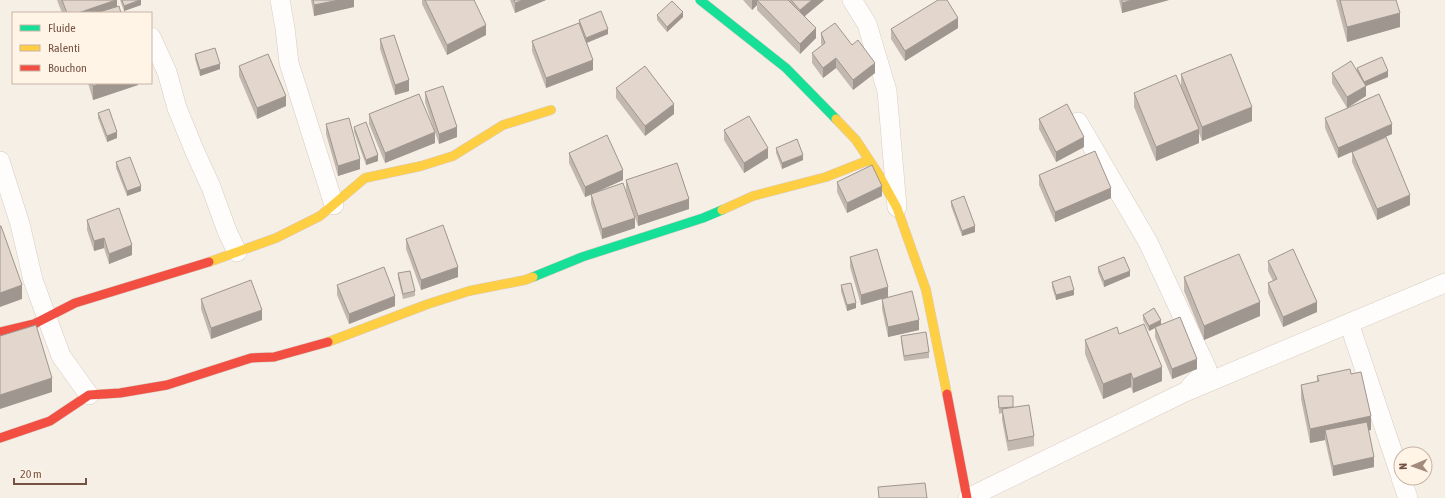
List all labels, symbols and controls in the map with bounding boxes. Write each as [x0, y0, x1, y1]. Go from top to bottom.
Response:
legend [12, 12, 152, 84]
text: Fluide [48, 21, 76, 35]
text: Ralenti [48, 41, 80, 55]
text: Bouchon [48, 61, 87, 75]
north arrow [1393, 446, 1433, 486]
scale bar [14, 460, 86, 486]
text: N [1397, 463, 1409, 470]
text: 20 m [20, 467, 42, 481]

